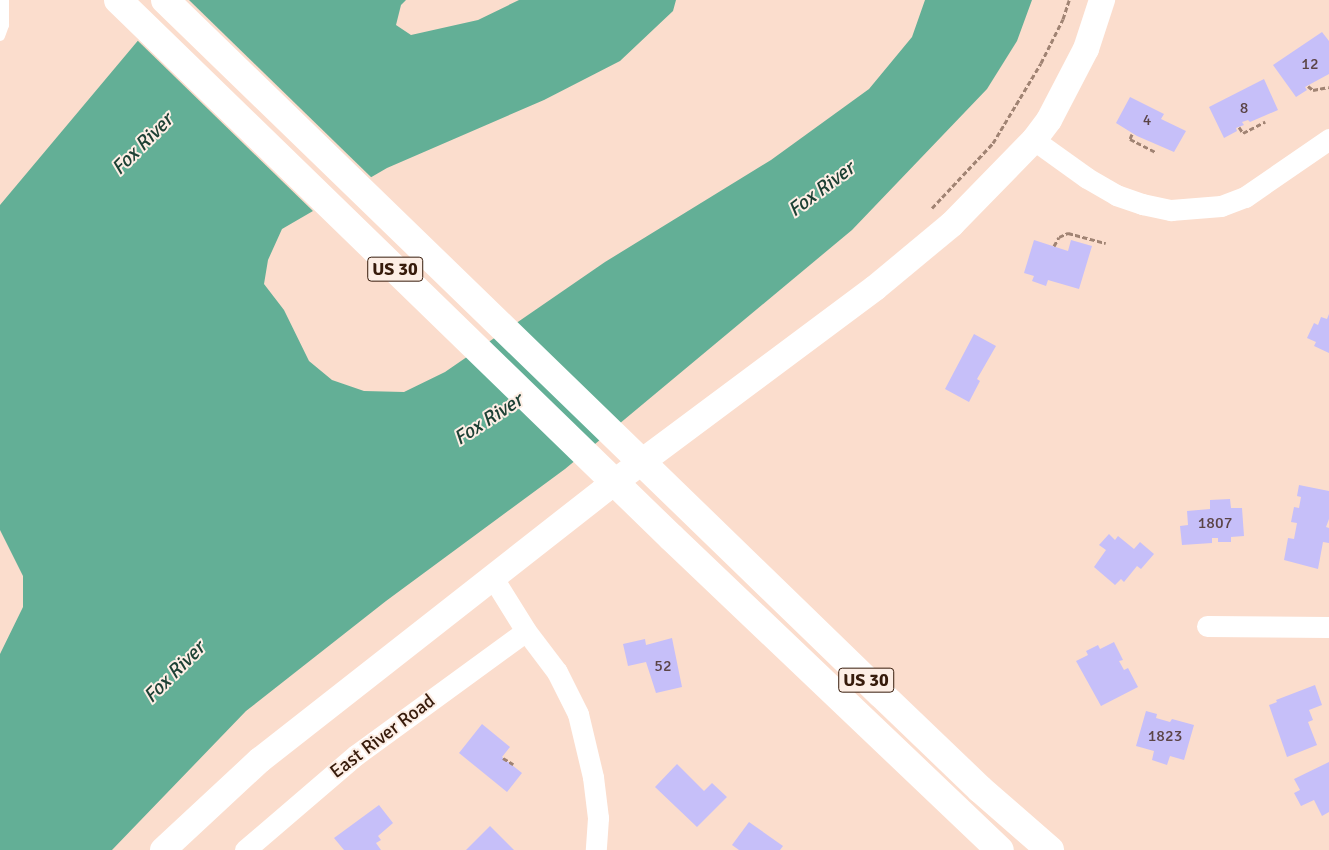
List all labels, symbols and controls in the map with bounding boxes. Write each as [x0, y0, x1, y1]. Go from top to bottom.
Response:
house number: 12 [1301, 54, 1319, 74]
house number: 8 [1240, 98, 1248, 118]
water label: Fox River [106, 108, 178, 180]
house number: 4 [1143, 110, 1151, 130]
water label: Fox River [783, 156, 859, 222]
road number: US 30 [366, 253, 424, 284]
water label: Fox River [449, 388, 527, 450]
house number: 1807 [1198, 513, 1232, 533]
water label: Fox River [138, 636, 210, 708]
house number: 52 [654, 656, 672, 676]
road number: US 30 [837, 664, 895, 696]
street label: East River Road [326, 690, 440, 784]
house number: 1823 [1148, 726, 1182, 746]

